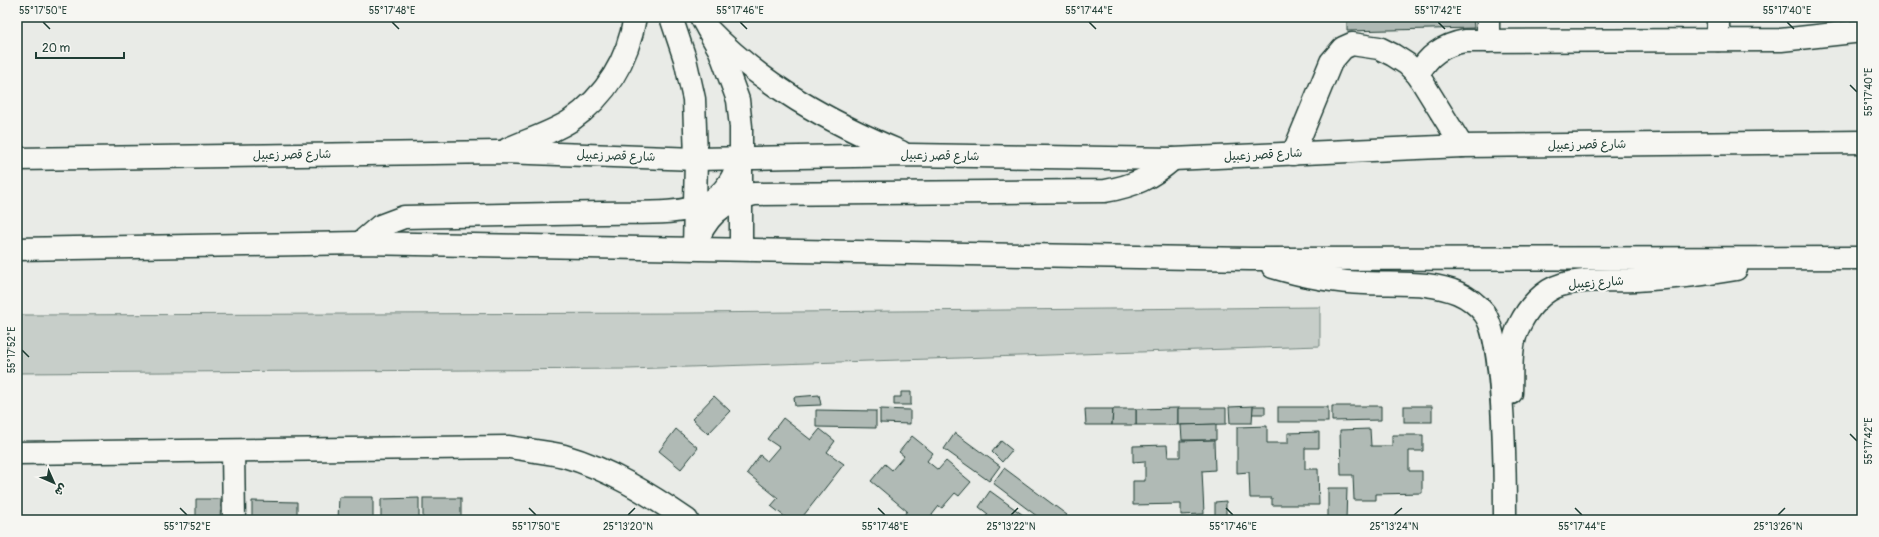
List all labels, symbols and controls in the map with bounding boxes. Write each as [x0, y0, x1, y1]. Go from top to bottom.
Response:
text: 55°17'50"E [19, 5, 67, 17]
text: 55°17'48"E [369, 5, 415, 17]
text: 55°17'46"E [716, 5, 764, 17]
text: 55°17'44"E [1065, 5, 1113, 17]
text: 55°17'42"E [1414, 5, 1462, 17]
text: 55°17'40"E [1763, 5, 1811, 17]
scale bar [36, 34, 124, 60]
text: 20 m [42, 41, 71, 56]
text: 55°17'40"E [1863, 68, 1875, 116]
street label: شارع قصر زعبيل [1548, 137, 1626, 154]
street label: شارع قصر زعبيل [1223, 145, 1303, 166]
street label: شارع قصر زعبيل [253, 147, 331, 164]
street label: شارع قصر زعبيل [576, 147, 656, 166]
street label: شارع قصر زعبيل [901, 148, 979, 165]
street label: شارع زعيبل [1568, 274, 1624, 293]
text: 55°17'52"E [6, 327, 18, 373]
text: 55°17'42"E [1863, 417, 1875, 465]
north arrow [34, 463, 74, 503]
text: ش [52, 481, 70, 499]
text: 55°17'52"E [164, 521, 210, 533]
text: 55°17'50"E [512, 521, 560, 533]
text: 25°13'20"N [603, 521, 653, 533]
text: 55°17'48"E [862, 521, 908, 533]
text: 25°13'22"N [987, 521, 1036, 533]
text: 55°17'46"E [1209, 521, 1257, 533]
text: 25°13'24"N [1369, 521, 1419, 533]
text: 55°17'44"E [1558, 521, 1606, 533]
text: 25°13'26"N [1753, 521, 1803, 533]

